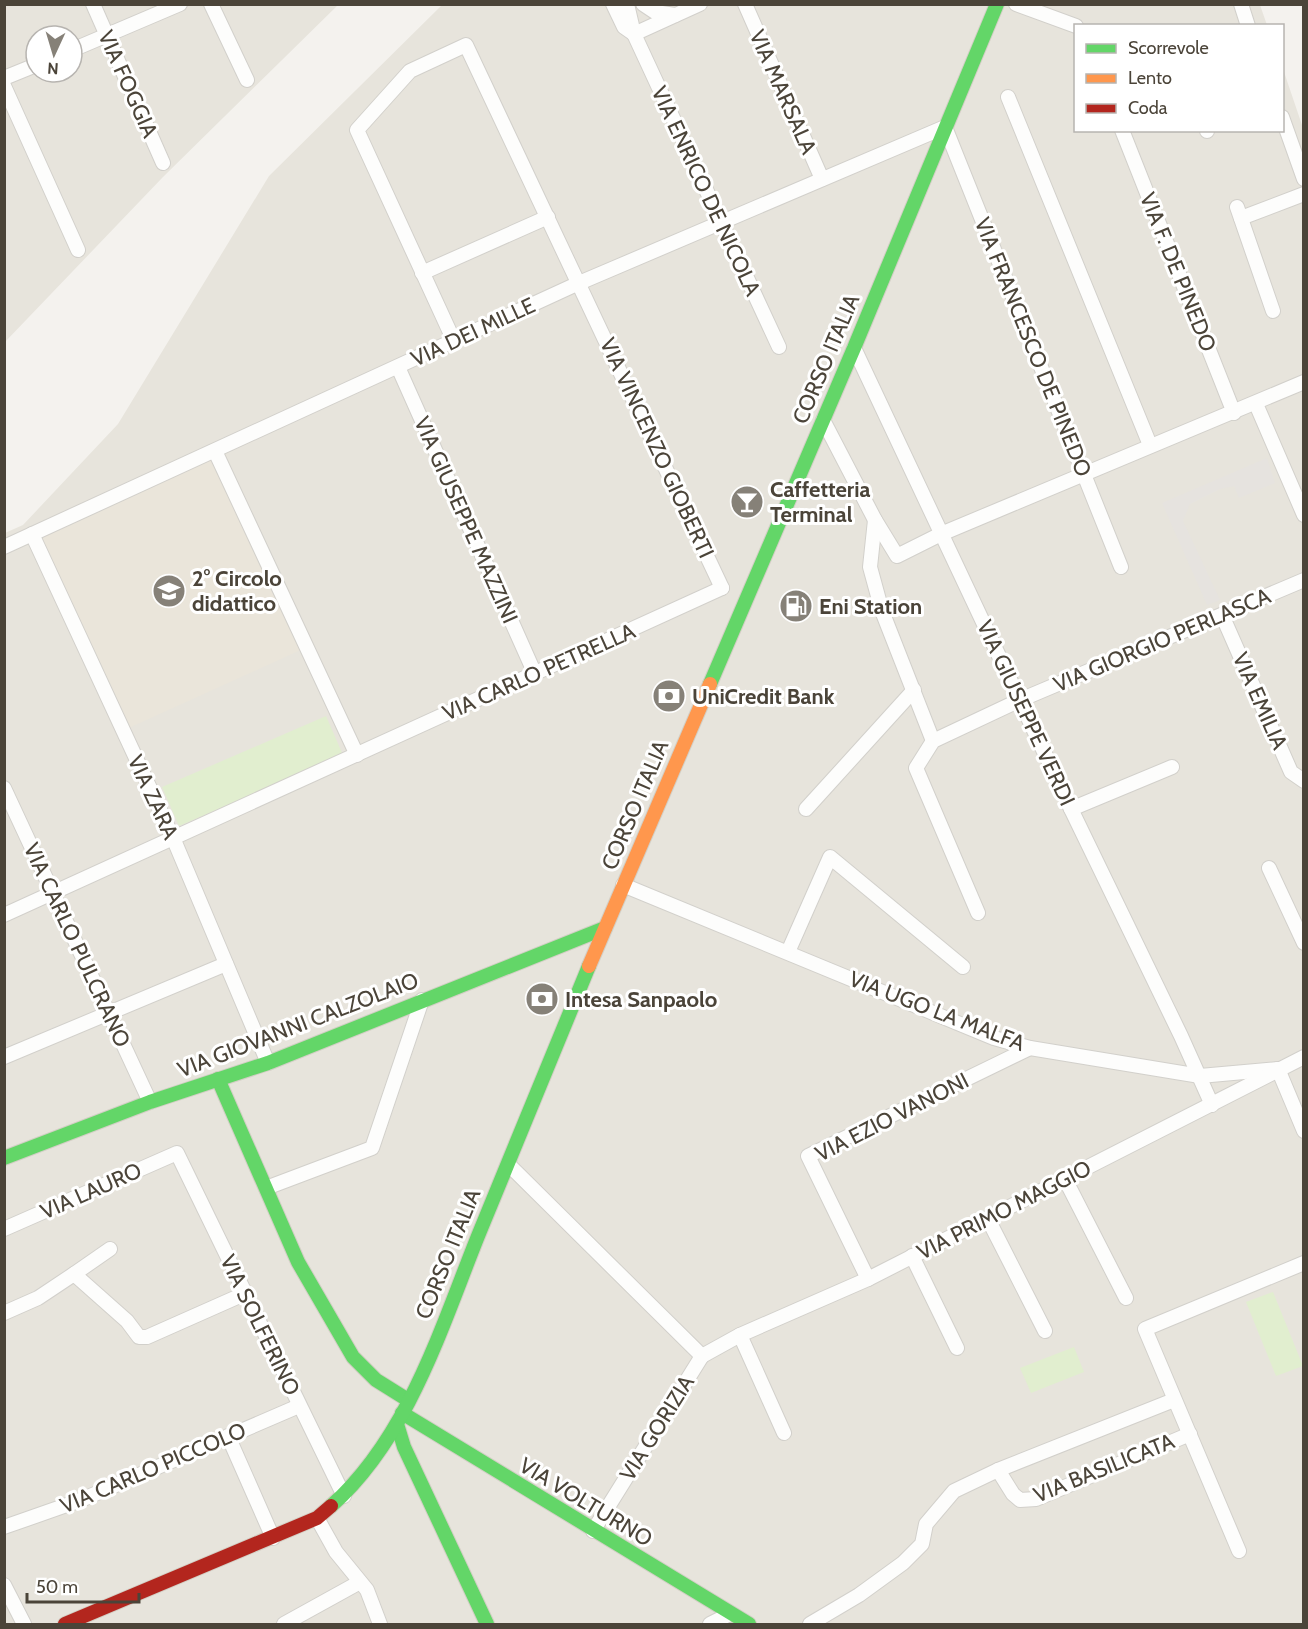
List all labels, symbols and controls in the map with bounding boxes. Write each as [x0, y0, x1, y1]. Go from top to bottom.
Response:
north arrow [24, 24, 84, 84]
legend [1074, 24, 1284, 132]
street label: VIA FOGGIA [92, 26, 164, 142]
street label: VIA MARSALA [744, 26, 823, 159]
text: Scorrevole [1128, 37, 1209, 59]
text: N [47, 59, 59, 78]
text: Lento [1128, 67, 1172, 89]
street label: VIA ENRICO DE NICOLA [646, 82, 767, 301]
text: Coda [1128, 97, 1168, 119]
street label: VIA F. DE PINEDO [1134, 189, 1222, 355]
street label: VIA FRANCESCO DE PINEDO [969, 214, 1097, 481]
street label: CORSO ITALIA [787, 290, 866, 428]
street label: VIA DEI MILLE [407, 291, 539, 373]
street label: VIA VINCENZO GIOBERTI [594, 334, 720, 562]
street label: VIA GIUSEPPE MAZZINI [408, 412, 524, 628]
place label: Caffetteria Terminal [770, 476, 870, 528]
bar icon: Caffetteria Terminal [729, 484, 765, 520]
place label: 2° Circolo didattico [192, 565, 282, 617]
school or university icon: 2° Circolo didattico [151, 573, 187, 609]
street label: VIA GIORGIO PERLASCA [1049, 582, 1275, 698]
fuel station icon: Eni Station [778, 588, 814, 624]
place label: Eni Station [819, 593, 922, 620]
street label: VIA GIUSEPPE VERDI [971, 616, 1081, 810]
street label: VIA CARLO PETRELLA [439, 617, 640, 727]
street label: VIA EMILIA [1227, 648, 1294, 754]
bank icon: UniCredit Bank [651, 678, 687, 714]
place label: UniCredit Bank [692, 683, 835, 710]
street label: CORSO ITALIA [596, 736, 675, 874]
street label: VIA ZARA [122, 751, 184, 844]
street label: VIA CARLO PULCRANO [18, 839, 136, 1051]
street label: VIA UGO LA MALFA [845, 965, 1029, 1057]
street label: VIA GIOVANNI CALZOLAIO [174, 967, 422, 1083]
bank icon: Intesa Sanpaolo [524, 981, 560, 1017]
place label: Intesa Sanpaolo [565, 986, 717, 1013]
street label: VIA EZIO VANONI [811, 1067, 973, 1167]
street label: VIA PRIMO MAGGIO [912, 1154, 1096, 1266]
street label: VIA LAURO [36, 1157, 146, 1225]
street label: CORSO ITALIA [410, 1185, 487, 1323]
street label: VIA SOLFERINO [214, 1250, 306, 1400]
street label: VIA GORIZIA [614, 1370, 700, 1486]
street label: VIA CARLO PICCOLO [56, 1417, 250, 1519]
street label: VIA BASILICATA [1030, 1427, 1179, 1508]
street label: VIA VOLTURNO [515, 1452, 658, 1552]
scale bar [27, 1566, 140, 1604]
text: 50 m [36, 1576, 78, 1598]

